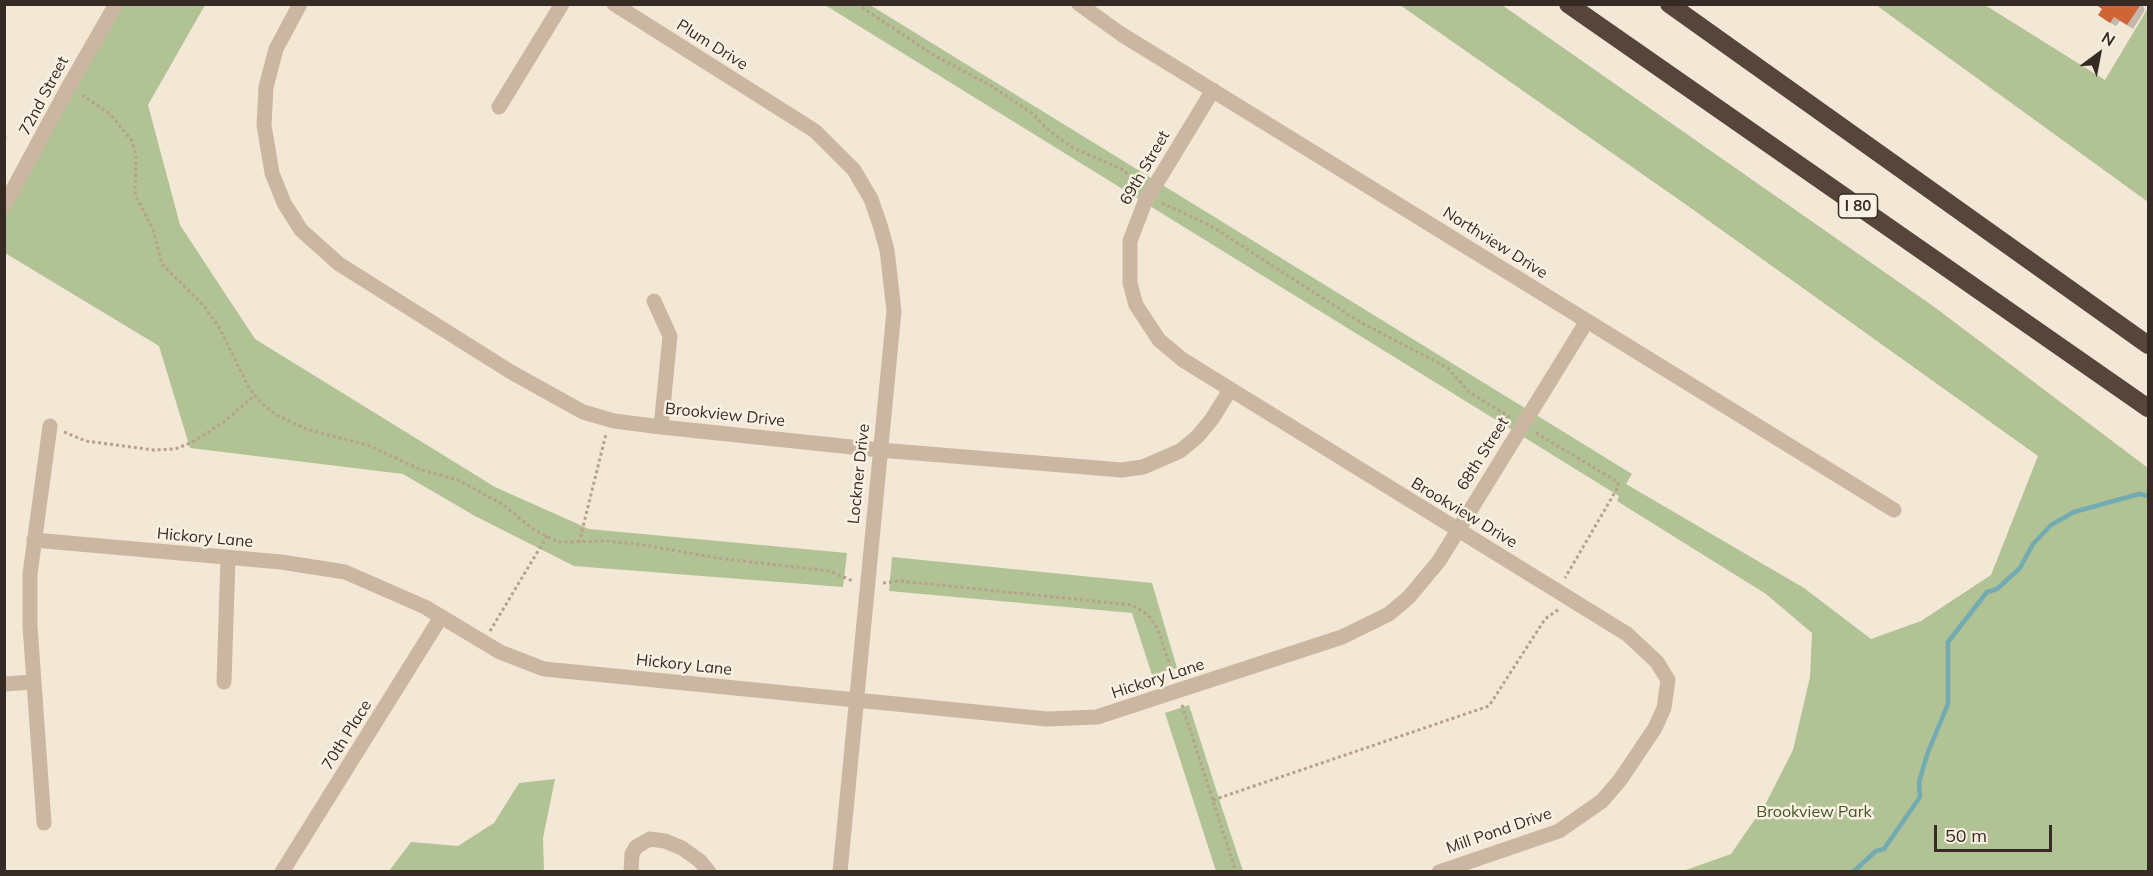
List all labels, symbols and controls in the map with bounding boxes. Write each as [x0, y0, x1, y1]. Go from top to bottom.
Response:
street label: Plum Drive [673, 16, 751, 74]
north arrow [2069, 24, 2129, 84]
text: N [2098, 27, 2119, 50]
street label: 72nd Street [15, 53, 73, 139]
street label: 69th Street [1116, 127, 1174, 209]
road number: I 80 [1838, 194, 1878, 218]
street label: Northview Drive [1439, 203, 1551, 283]
street label: Brookview Drive [664, 399, 786, 431]
street label: 68th Street [1453, 414, 1513, 494]
street label: Lockner Drive [844, 423, 874, 525]
street label: Brookview Drive [1407, 474, 1521, 552]
street label: Hickory Lane [156, 524, 254, 552]
street label: Hickory Lane [635, 650, 733, 680]
street label: Hickory Lane [1109, 655, 1207, 703]
street label: 70th Place [318, 697, 376, 773]
park label: Brookview Park [1756, 802, 1872, 822]
street label: Mill Pond Drive [1444, 804, 1554, 858]
scale bar [1937, 813, 2056, 851]
text: 50 m [1945, 824, 1987, 847]

